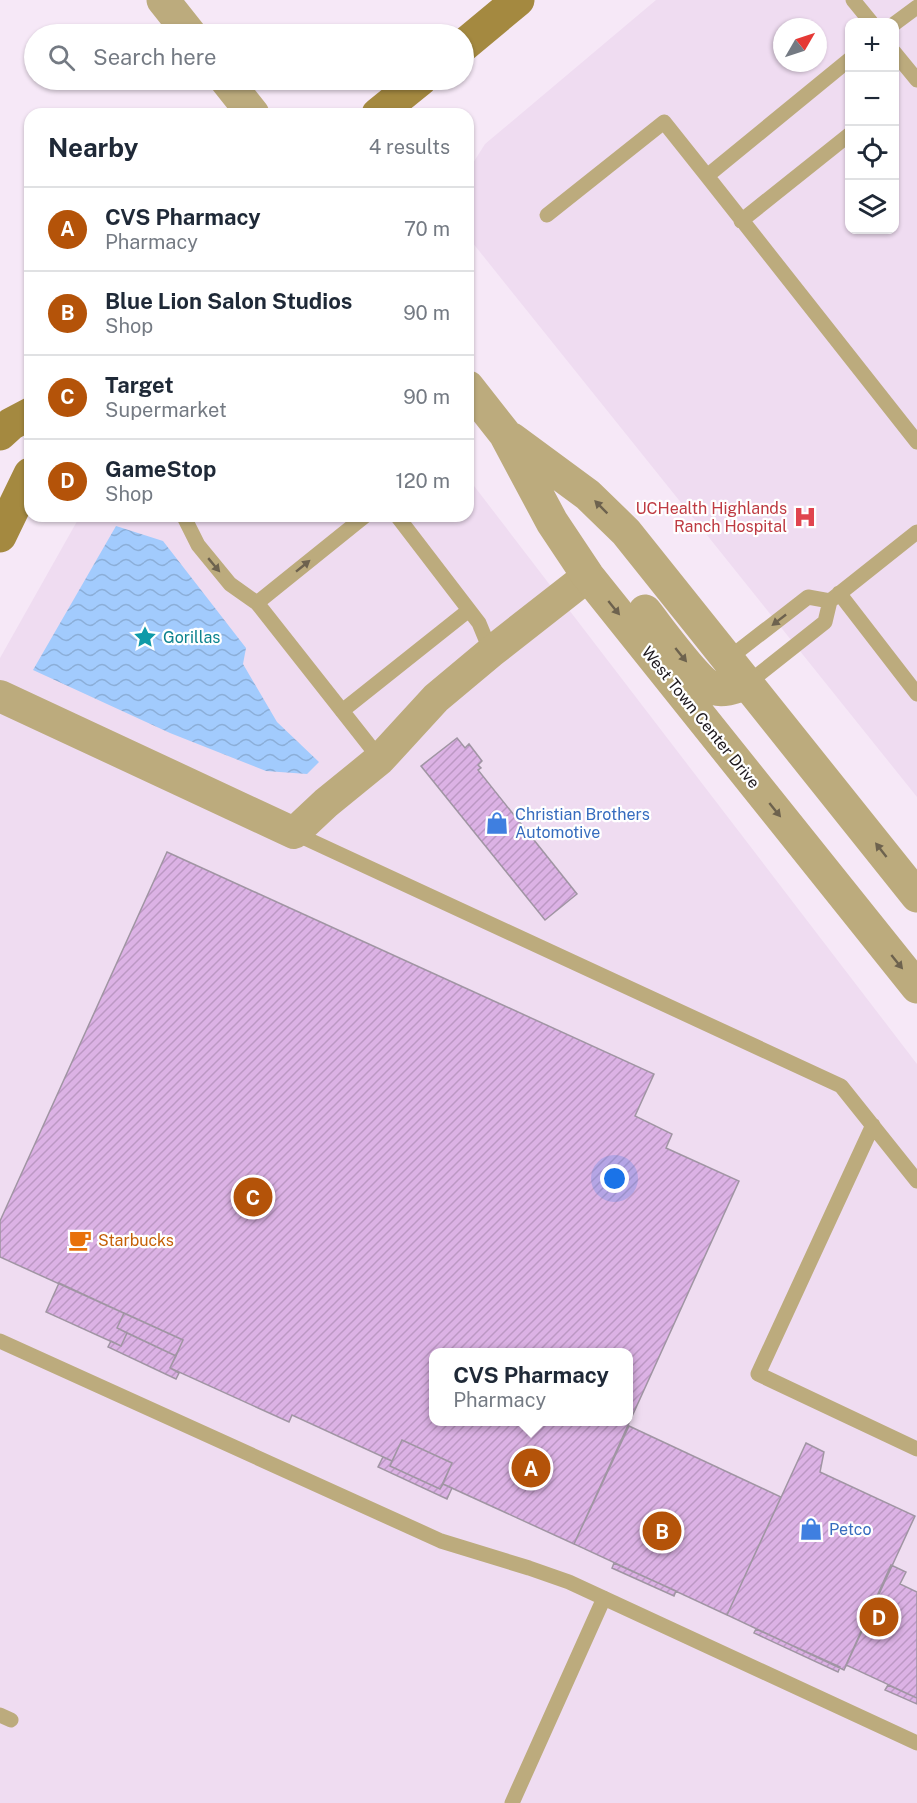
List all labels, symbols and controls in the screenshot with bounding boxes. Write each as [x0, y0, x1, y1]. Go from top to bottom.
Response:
north arrow [773, 18, 827, 72]
map controls [845, 18, 899, 234]
button: + [845, 18, 899, 72]
search box [24, 24, 474, 90]
icon: search [45, 41, 78, 74]
text: Search here [93, 44, 217, 70]
button: − [845, 72, 899, 126]
button: locate [845, 126, 899, 180]
text: Nearby [48, 132, 138, 163]
text: 4 results [369, 135, 450, 159]
button: layers [845, 180, 899, 234]
text: CVS Pharmacy [105, 204, 261, 230]
text: A [60, 217, 75, 241]
text: 70 m [404, 217, 450, 241]
text: Pharmacy [105, 230, 198, 254]
text: Blue Lion Salon Studios [105, 288, 352, 314]
text: B [61, 301, 74, 325]
text: 90 m [403, 301, 450, 325]
text: Shop [105, 314, 153, 338]
text: Target [105, 372, 174, 398]
text: C [60, 385, 75, 409]
text: 90 m [403, 385, 450, 409]
text: Supermarket [105, 398, 227, 422]
text: GameStop [105, 456, 216, 482]
text: D [60, 469, 75, 493]
text: 120 m [396, 469, 450, 493]
text: Shop [105, 482, 153, 506]
place label: UCHealth Highlands Ranch Hospital [635, 499, 787, 536]
one-way arrow [594, 500, 609, 514]
hospital icon: UCHealth Highlands Ranch Hospital [792, 504, 818, 530]
one-way arrow [208, 557, 221, 573]
one-way arrow [295, 560, 310, 573]
one-way arrow [607, 600, 620, 616]
one-way arrow [772, 613, 787, 625]
place icon: Gorillas [132, 624, 158, 650]
place label: Gorillas [163, 628, 220, 647]
street label: West Town Center Drive [638, 643, 764, 792]
one-way arrow [674, 647, 687, 663]
one-way arrow [768, 802, 780, 817]
place label: Christian Brothers Automotive [515, 805, 650, 842]
shop icon: Christian Brothers Automotive [484, 810, 510, 836]
one-way arrow [875, 843, 887, 858]
one-way arrow [890, 954, 903, 970]
your location [600, 1164, 629, 1193]
pin: C [234, 1174, 272, 1220]
cafe icon: Starbucks [67, 1227, 93, 1253]
place label: Starbucks [98, 1231, 174, 1250]
popup [429, 1348, 633, 1426]
text: CVS Pharmacy [453, 1362, 609, 1388]
text: Pharmacy [453, 1388, 546, 1412]
pin: A [512, 1446, 550, 1490]
pin: B [642, 1508, 682, 1553]
shop icon: Petco [798, 1516, 824, 1542]
place label: Petco [829, 1520, 871, 1539]
pin: D [860, 1594, 898, 1640]

